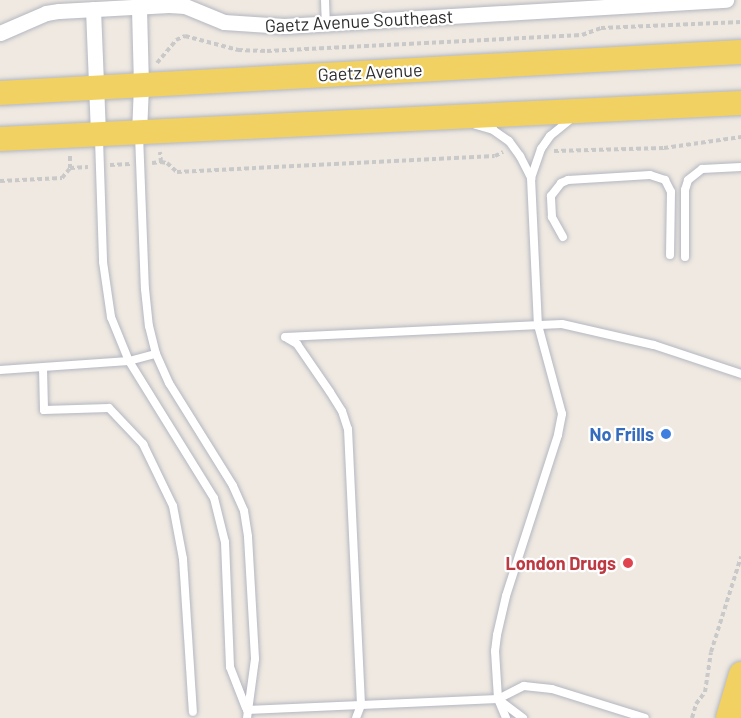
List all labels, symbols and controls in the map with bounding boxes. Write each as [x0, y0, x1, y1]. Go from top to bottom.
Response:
street label: Gaetz Avenue Southeast [264, 5, 454, 37]
street label: Gaetz Avenue [317, 58, 423, 86]
place label: No Frills [590, 423, 654, 445]
marker: No Frills [659, 427, 673, 441]
place label: London Drugs [505, 552, 616, 574]
marker: London Drugs [621, 556, 635, 570]

